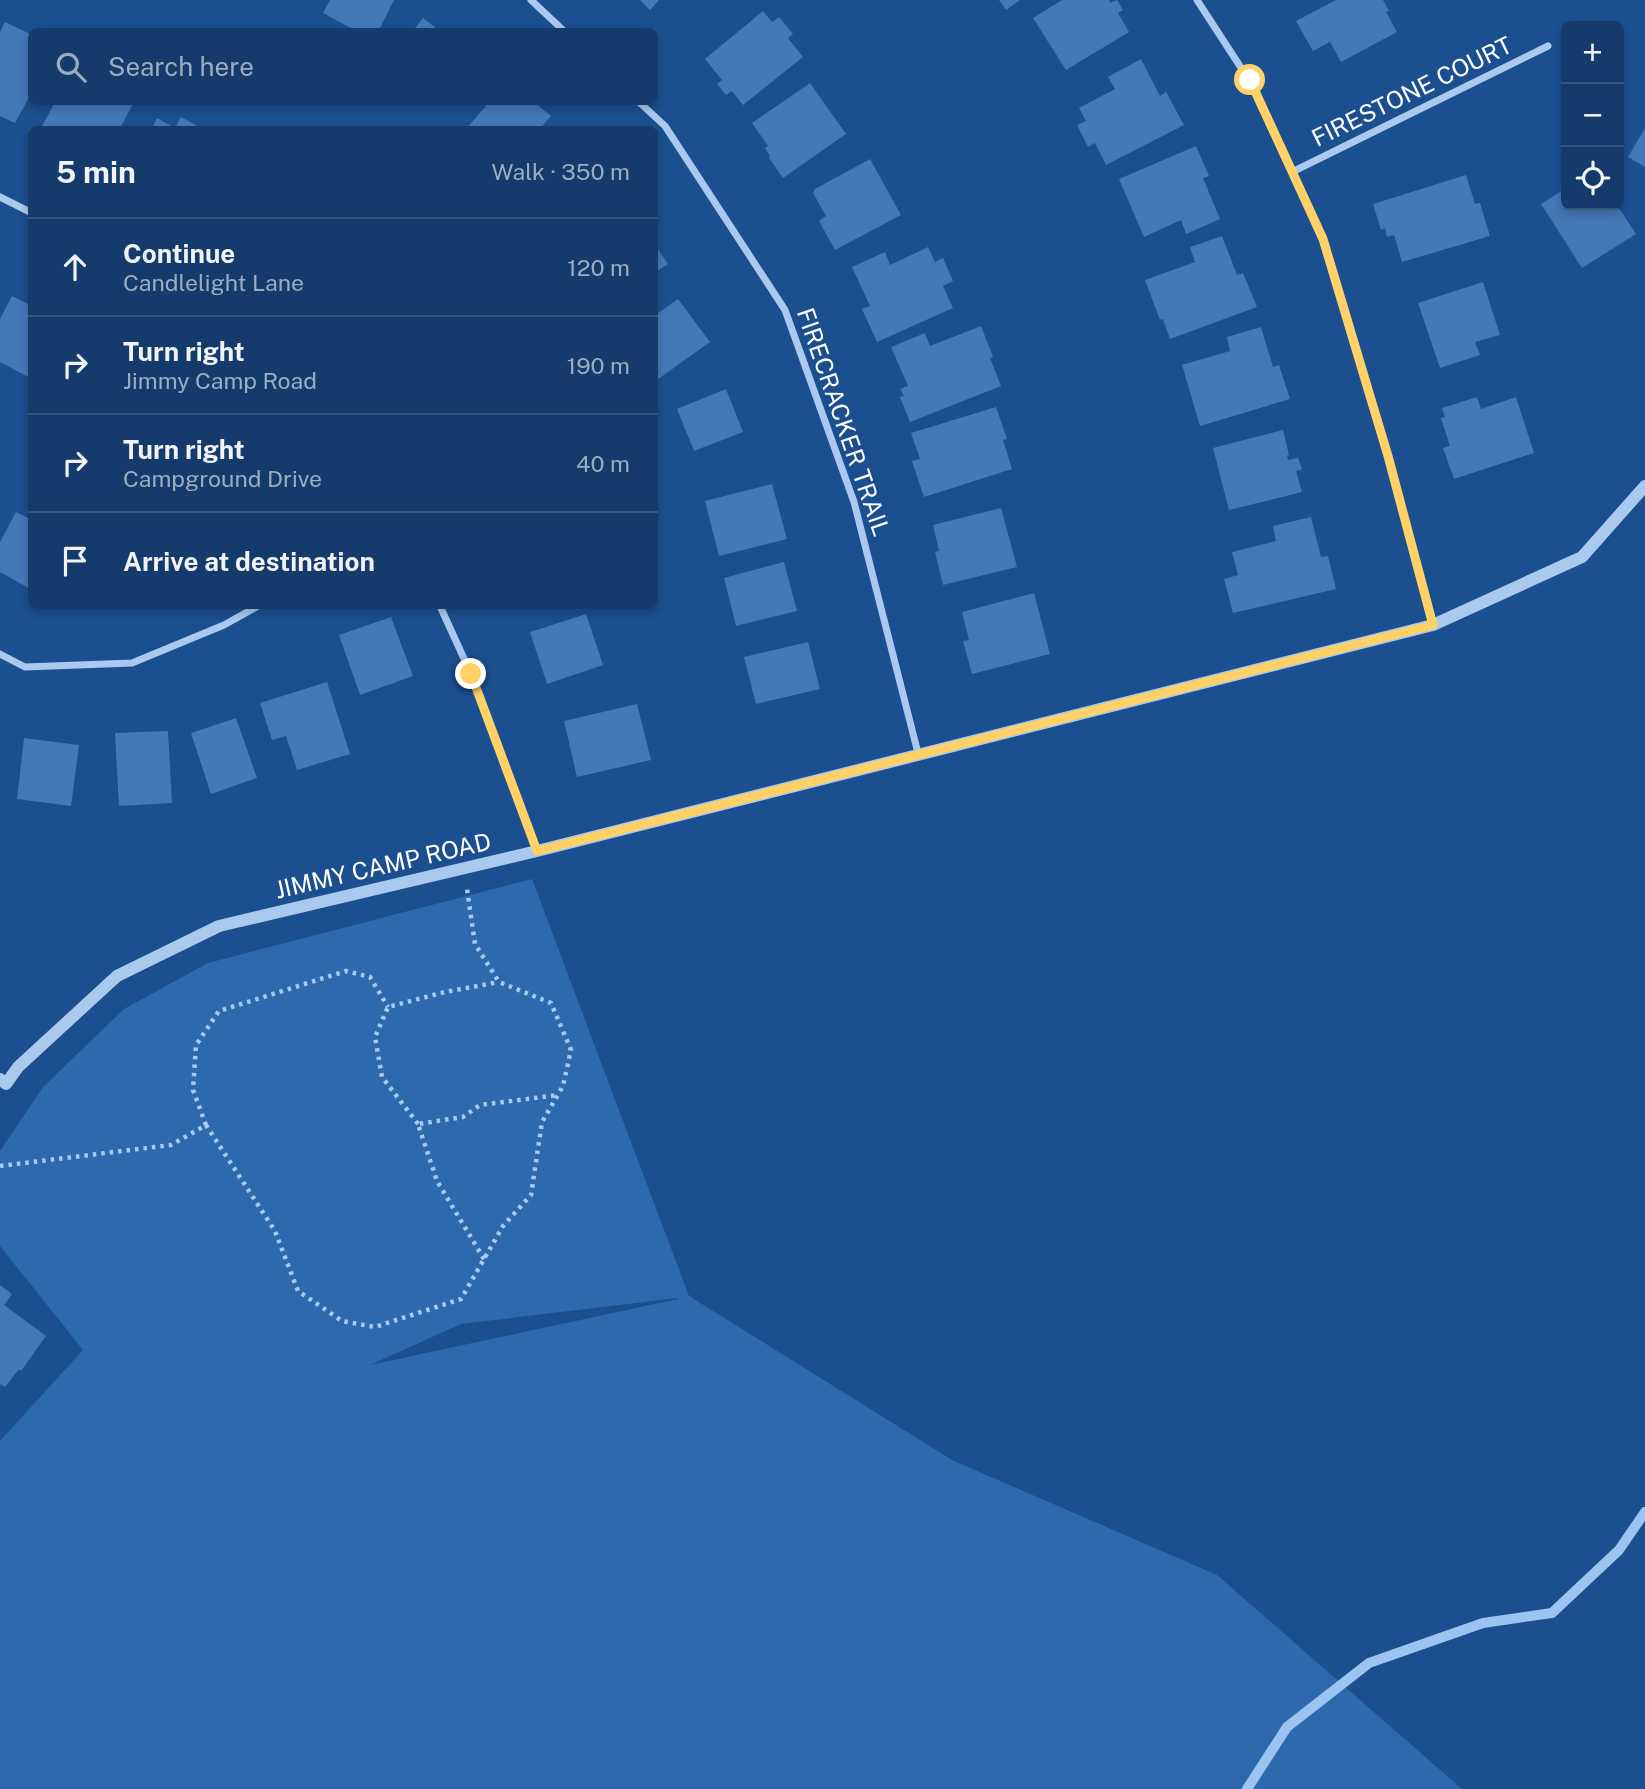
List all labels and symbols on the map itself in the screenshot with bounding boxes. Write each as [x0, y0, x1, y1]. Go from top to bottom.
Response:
street label: FIRESTONE COURT [1307, 30, 1516, 152]
route start [1234, 64, 1265, 95]
street label: FIRECRACKER TRAIL [792, 304, 896, 539]
route end [455, 658, 486, 689]
street label: JIMMY CAMP ROAD [272, 827, 493, 904]

